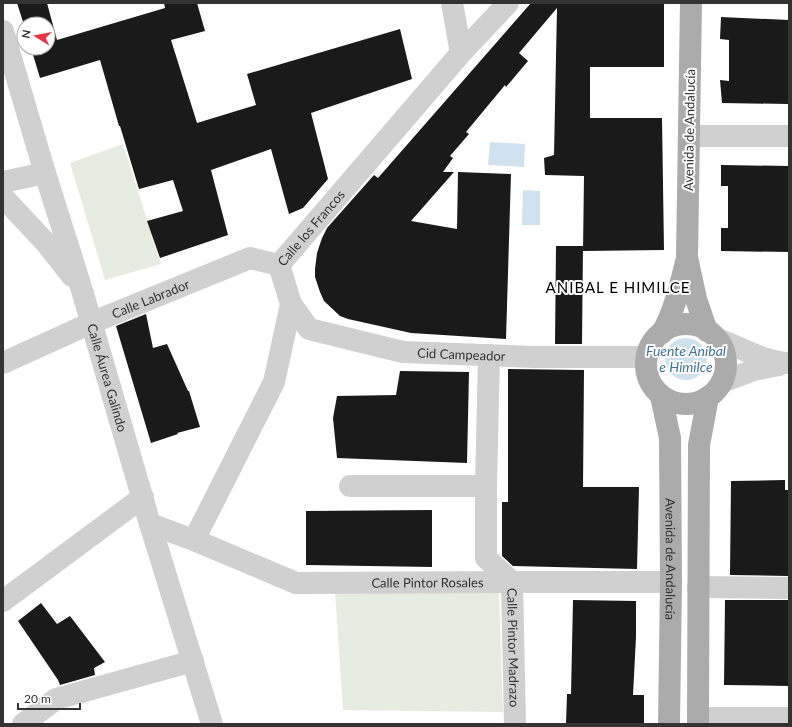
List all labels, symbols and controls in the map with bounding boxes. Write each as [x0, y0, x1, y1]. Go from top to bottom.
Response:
north arrow [16, 16, 56, 56]
text: N [19, 29, 33, 39]
street label: Avenida de Andalucía [680, 69, 698, 191]
street label: Calle los Francos [274, 186, 348, 269]
street label: Calle Labrador [109, 276, 192, 322]
district label: ANIBAL E HIMILCE [546, 278, 690, 296]
street label: Calle Áurea Galindo [84, 322, 131, 434]
water label: Fuente Aníbal e Himilce [646, 342, 726, 375]
street label: Cid Campeador [417, 345, 506, 364]
street label: Avenida de Andalucía [662, 498, 679, 620]
street label: Calle Pintor Rosales [371, 574, 484, 591]
street label: Calle Pintor Madrazo [504, 588, 523, 707]
scale bar [18, 685, 80, 711]
text: 20 m [24, 691, 51, 706]

